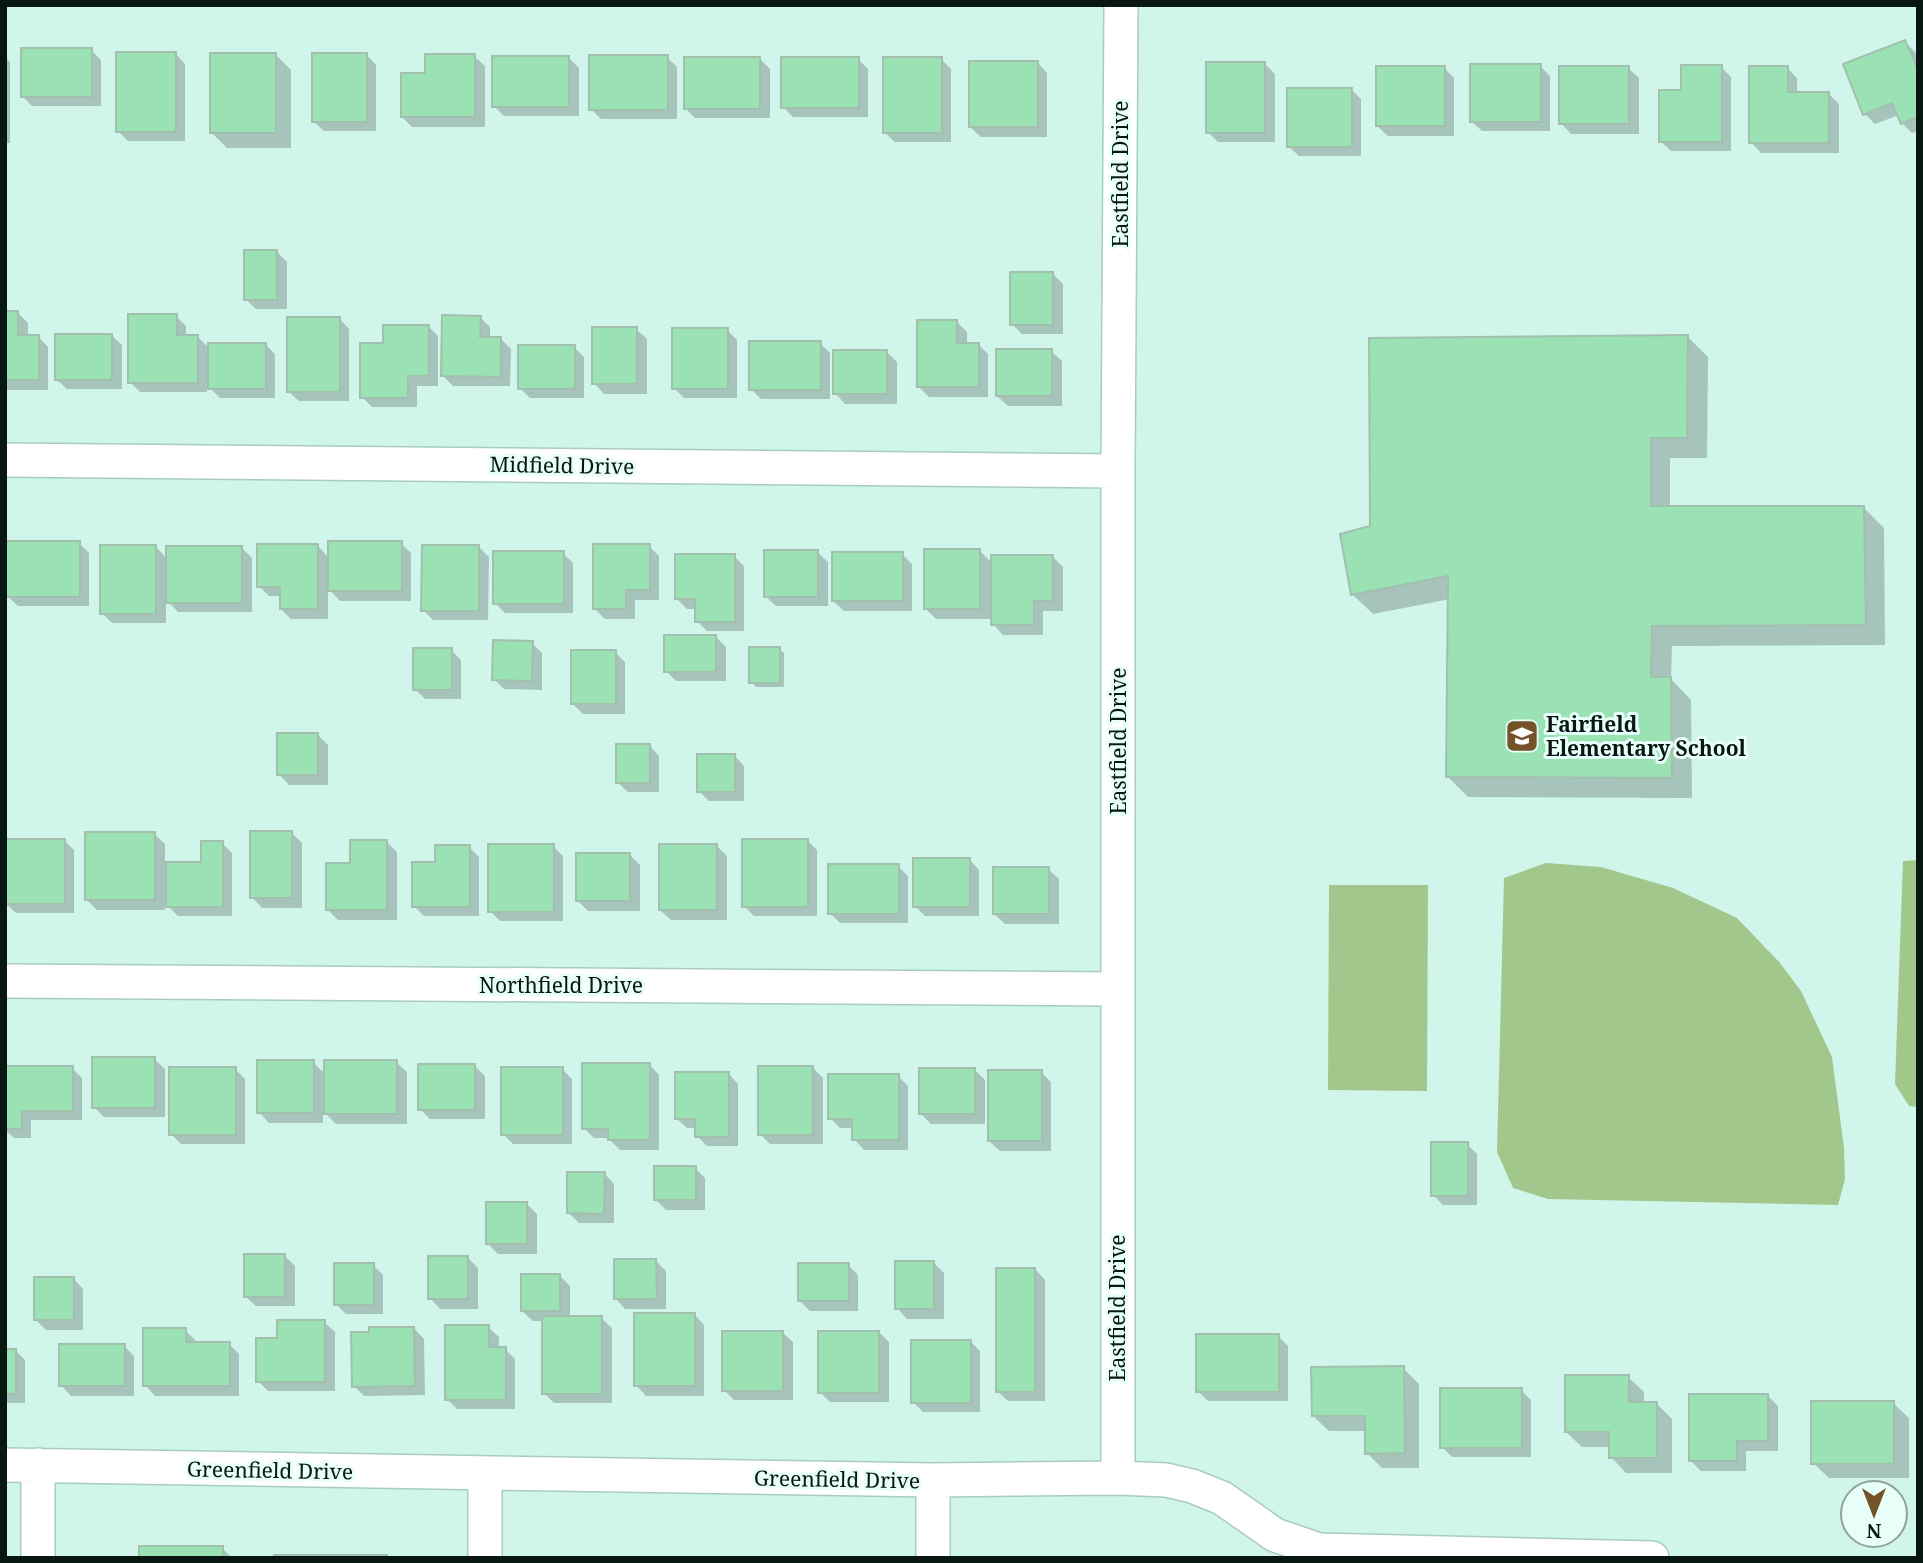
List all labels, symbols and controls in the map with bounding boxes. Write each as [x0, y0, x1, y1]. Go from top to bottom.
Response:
street label: Eastfield Drive [1106, 100, 1134, 248]
street label: Midfield Drive [489, 450, 635, 480]
street label: Eastfield Drive [1104, 667, 1132, 815]
place label: Fairfield Elementary School [1546, 710, 1747, 762]
school or university icon: Fairfield Elementary School [1503, 717, 1541, 755]
street label: Northfield Drive [479, 971, 643, 999]
street label: Eastfield Drive [1103, 1234, 1131, 1382]
street label: Greenfield Drive [187, 1455, 353, 1485]
street label: Greenfield Drive [754, 1464, 920, 1494]
north arrow [1839, 1479, 1909, 1549]
text: N [1866, 1518, 1881, 1544]

